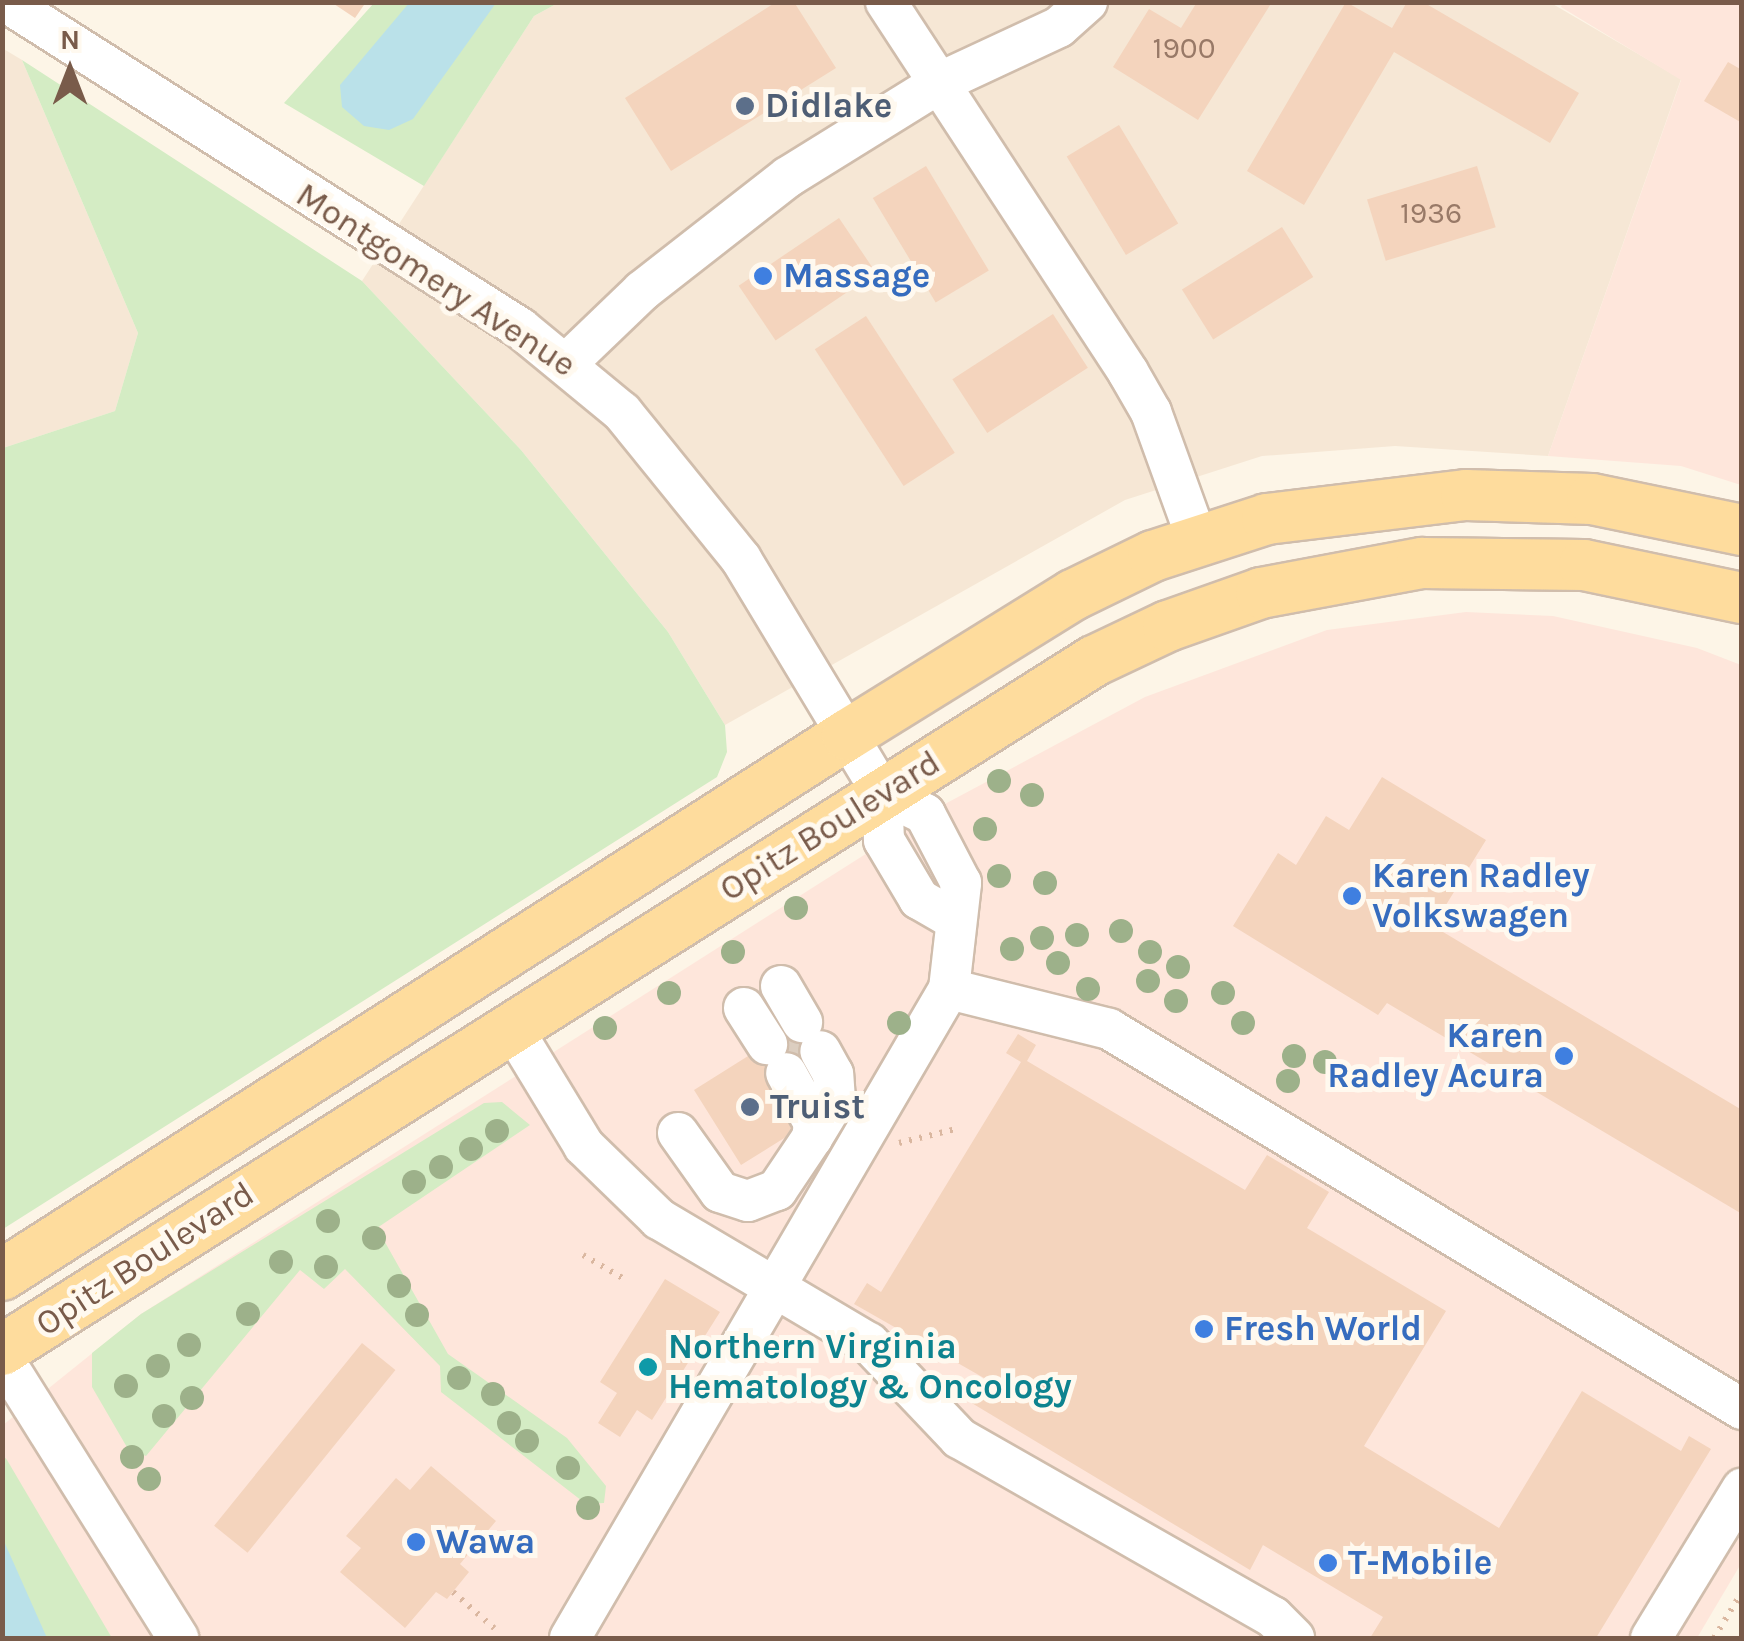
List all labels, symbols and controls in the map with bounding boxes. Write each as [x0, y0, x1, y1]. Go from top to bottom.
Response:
north arrow [20, 20, 120, 120]
text: N [60, 23, 80, 56]
house number: 1900 [1153, 30, 1215, 66]
place label: Didlake [765, 85, 892, 127]
marker: Didlake [734, 95, 756, 117]
street label: Montgomery Avenue [288, 174, 584, 386]
house number: 1936 [1400, 195, 1462, 231]
place label: Massage [783, 255, 930, 297]
marker: Massage [752, 265, 774, 287]
street label: Opitz Boulevard [712, 742, 948, 910]
place label: Karen Radley Volkswagen [1372, 855, 1590, 937]
marker: Karen Radley Volkswagen [1341, 885, 1363, 907]
place label: Karen Radley Acura [1327, 1015, 1544, 1097]
marker: Karen Radley Acura [1553, 1045, 1575, 1067]
place label: Truist [770, 1086, 865, 1128]
marker: Truist [739, 1096, 761, 1118]
street label: Opitz Boulevard [28, 1173, 262, 1345]
place label: Fresh World [1224, 1308, 1422, 1350]
marker: Fresh World [1193, 1318, 1215, 1340]
place label: Northern Virginia Hematology & Oncology [668, 1326, 1072, 1408]
marker: Northern Virginia Hematology & Oncology [637, 1356, 659, 1378]
place label: Wawa [436, 1521, 535, 1563]
marker: Wawa [405, 1531, 427, 1553]
place label: T-Mobile [1348, 1542, 1492, 1584]
marker: T-Mobile [1317, 1552, 1339, 1574]

